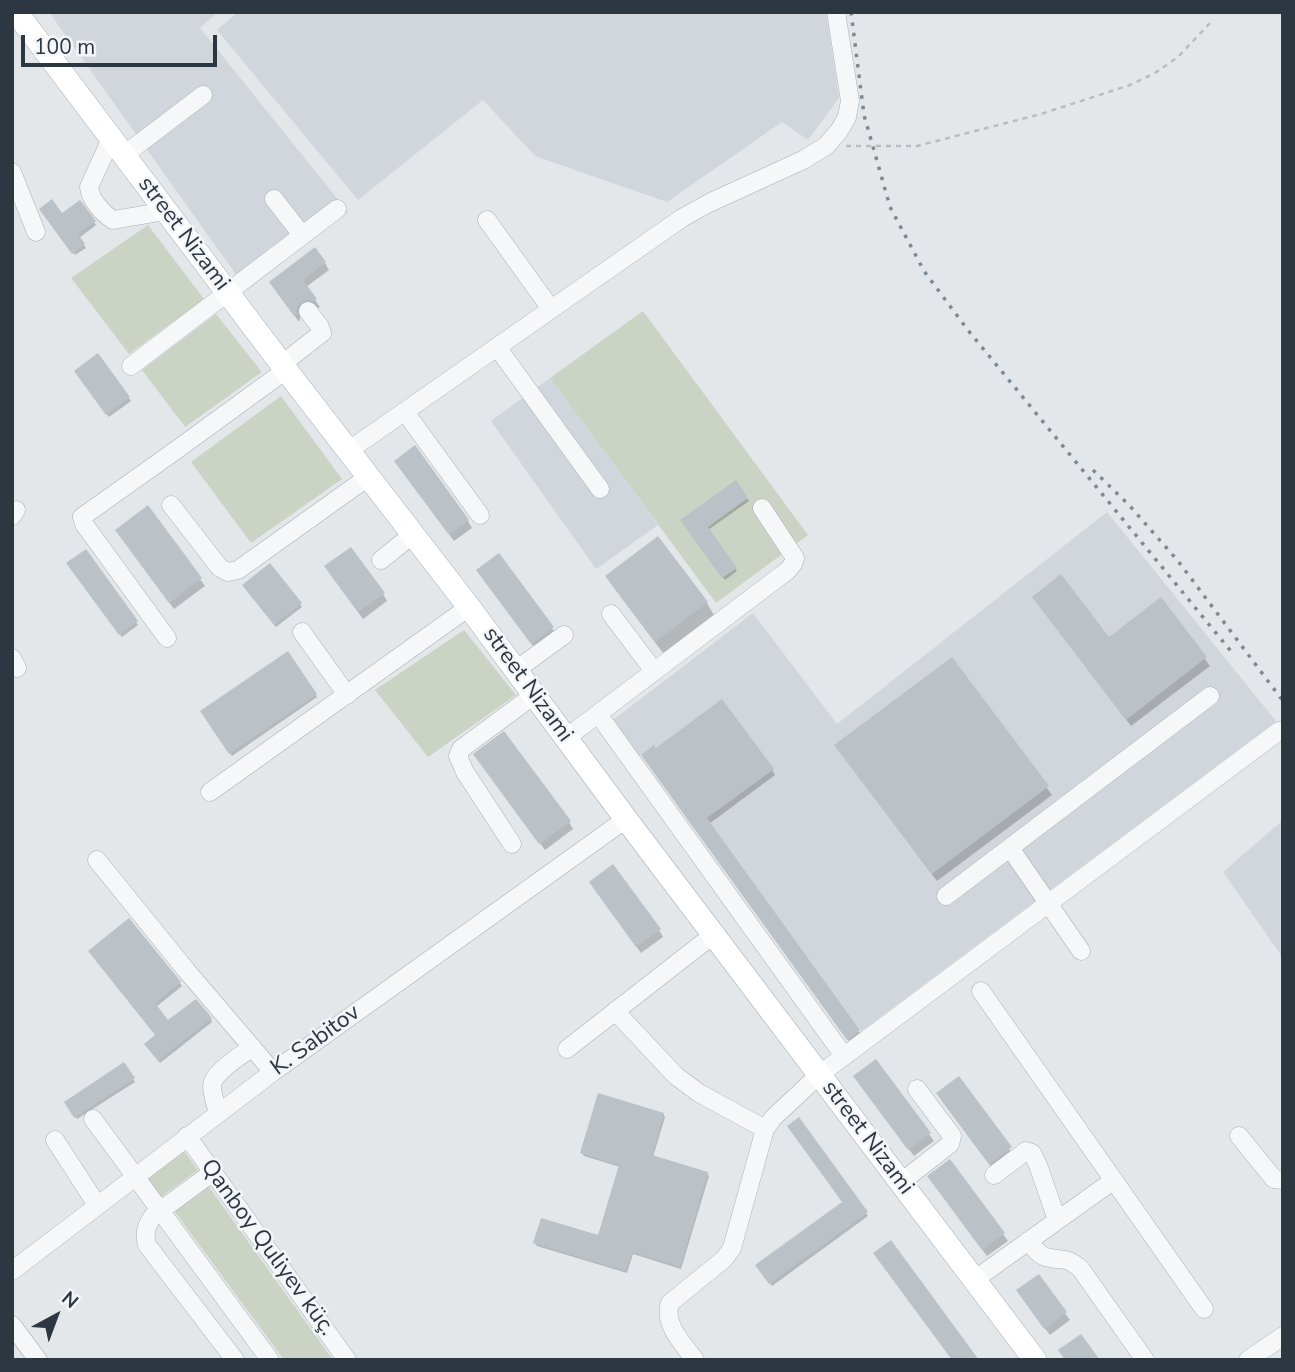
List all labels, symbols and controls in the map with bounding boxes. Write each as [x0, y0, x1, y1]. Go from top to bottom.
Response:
scale bar [24, 21, 220, 65]
text: 100 m [34, 33, 95, 61]
street label: street Nizami [131, 172, 235, 296]
street label: street Nizami [476, 622, 578, 748]
street label: K. Sabitov [266, 999, 366, 1083]
street label: street Nizami [815, 1076, 919, 1200]
street label: Qanboy Quliyev küç. [194, 1154, 340, 1342]
north arrow [21, 1281, 91, 1351]
text: N [56, 1286, 84, 1315]

